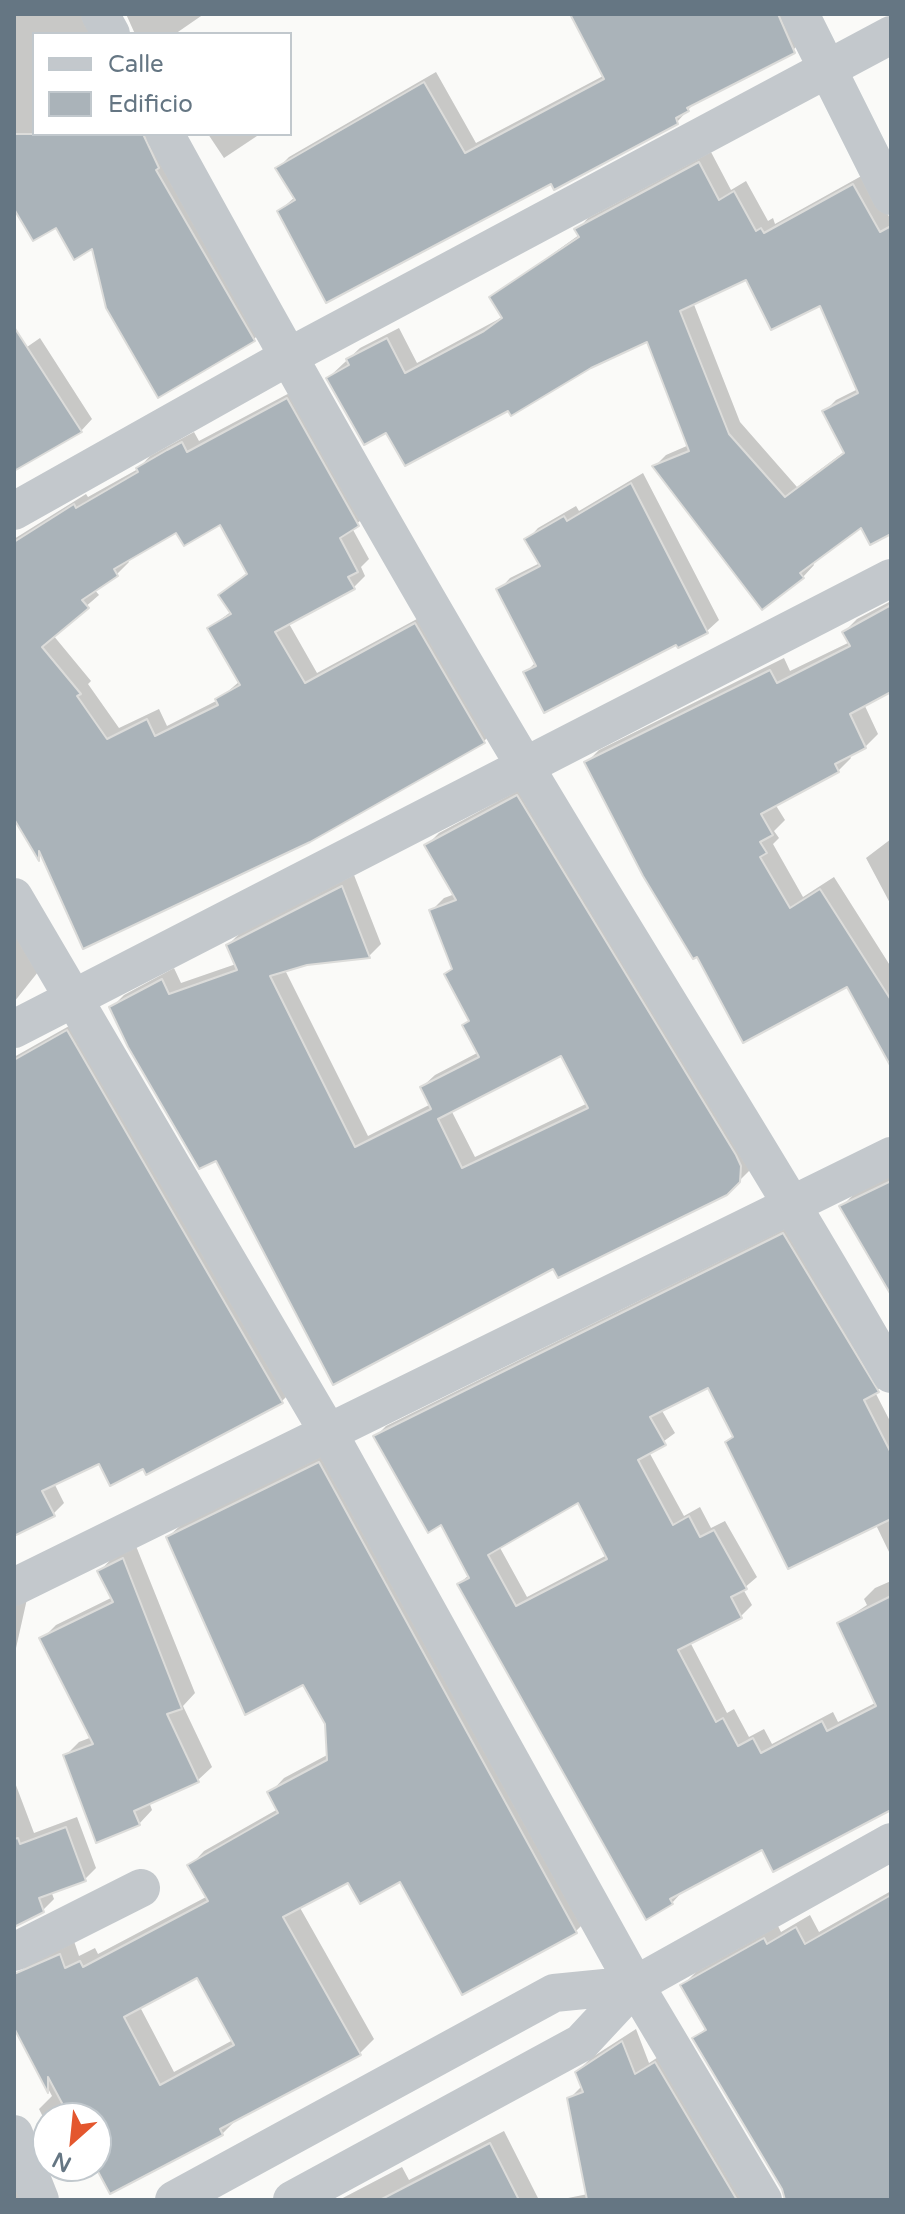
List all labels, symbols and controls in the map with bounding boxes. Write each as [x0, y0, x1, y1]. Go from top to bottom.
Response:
legend [32, 32, 292, 136]
text: Calle [108, 50, 164, 79]
text: Edificio [108, 90, 193, 119]
north arrow [32, 2102, 112, 2182]
text: N [48, 2146, 76, 2177]

